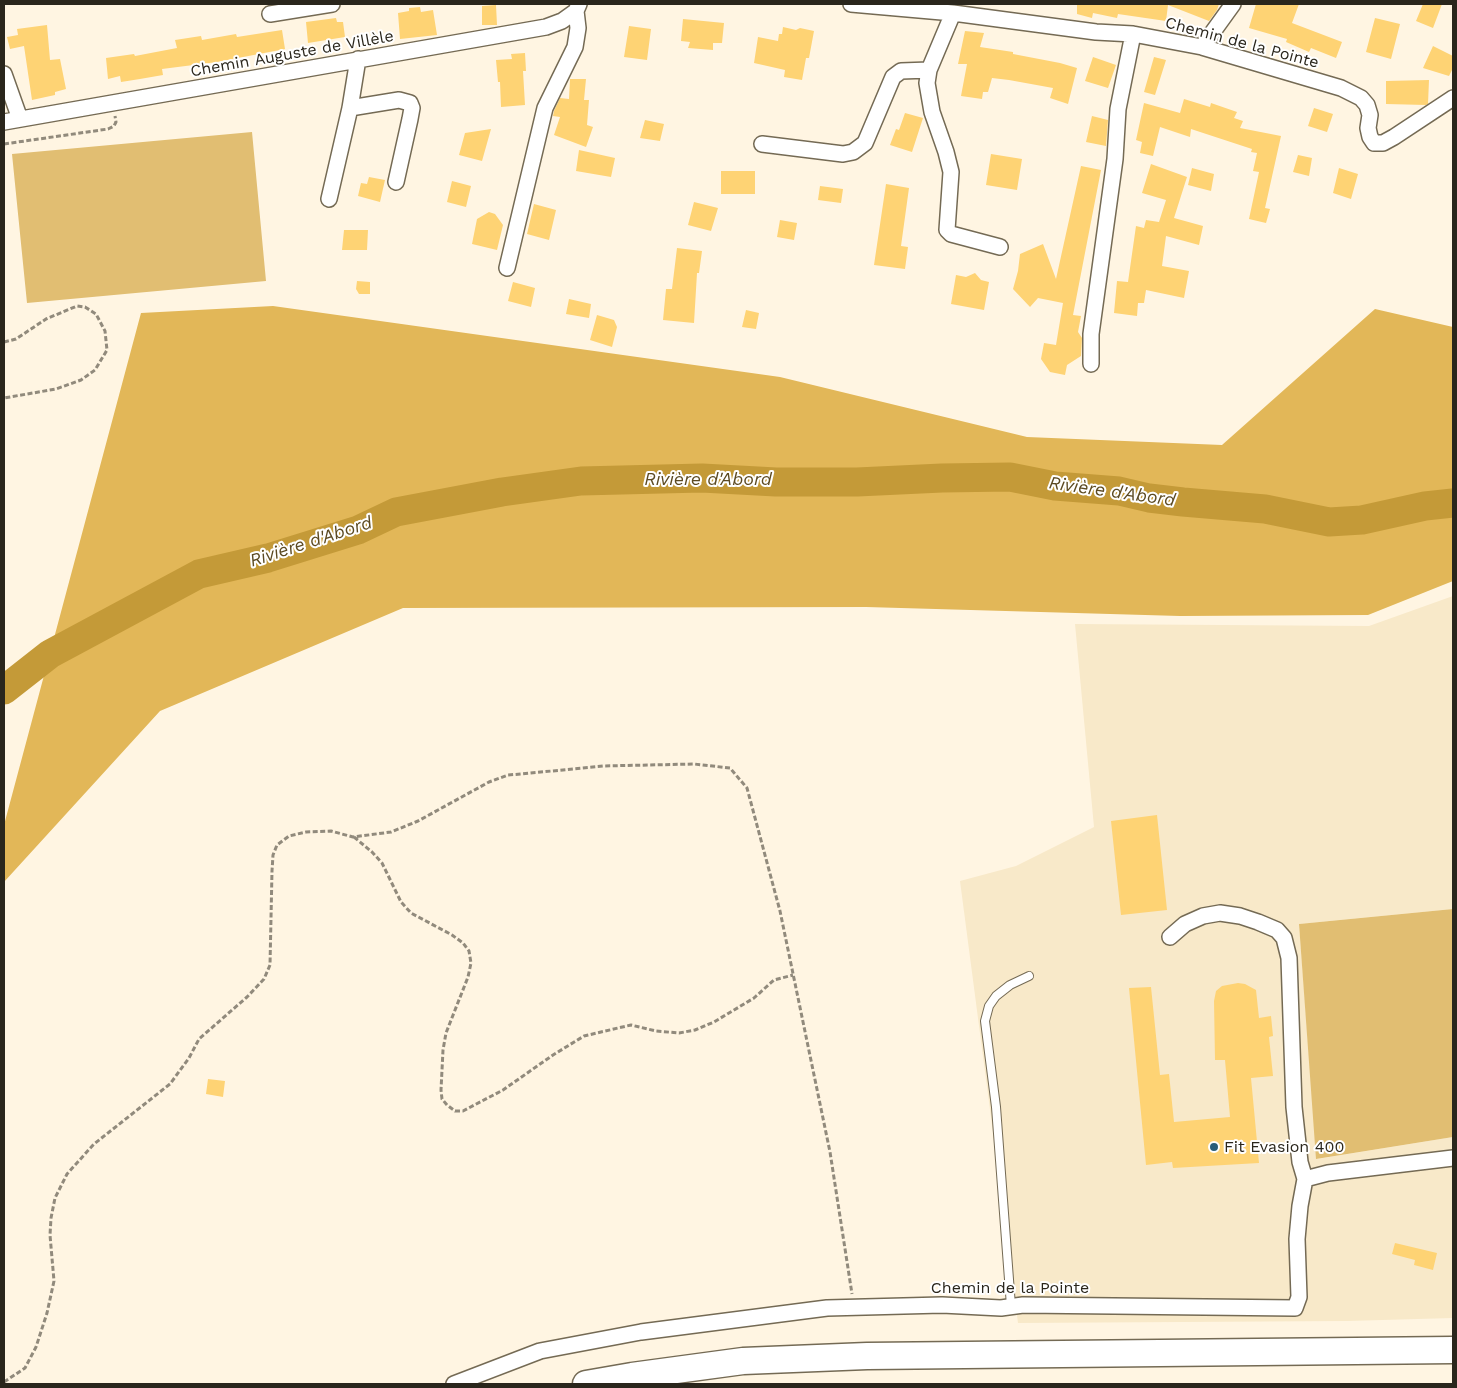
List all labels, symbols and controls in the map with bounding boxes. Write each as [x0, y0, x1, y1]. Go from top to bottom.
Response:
street label: Chemin de la Pointe [1163, 13, 1321, 73]
street label: Chemin Auguste de Villèle [189, 27, 395, 81]
water label: Rivière d'Abord [644, 469, 772, 491]
water label: Rivière d'Abord [1047, 472, 1177, 512]
water label: Rivière d'Abord [247, 512, 375, 572]
place label: Fit Evasion 400 [1224, 1137, 1344, 1157]
marker: Fit Evasion 400 [1208, 1141, 1220, 1153]
street label: Chemin de la Pointe [931, 1278, 1089, 1298]

